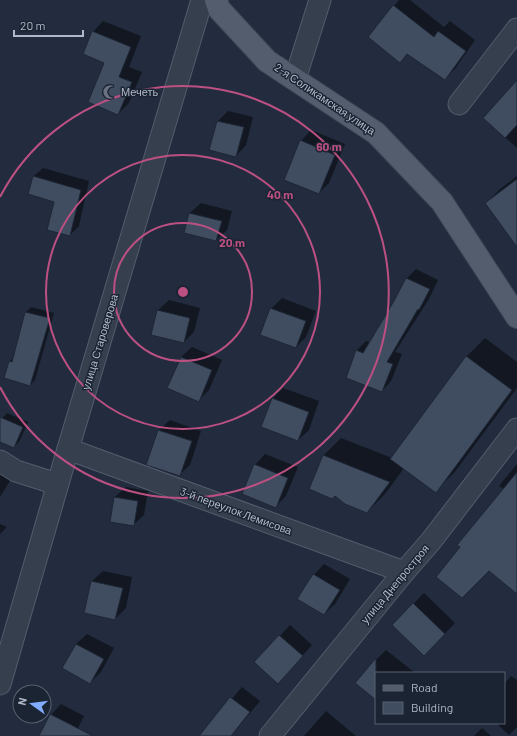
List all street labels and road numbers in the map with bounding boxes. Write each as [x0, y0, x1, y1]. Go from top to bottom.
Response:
street label: 2-я Соликамская улица [272, 60, 379, 138]
street label: улица Староверова [79, 292, 121, 391]
street label: 3-й переулок Лемисова [178, 484, 295, 537]
street label: улица Днепростроя [358, 542, 431, 626]

